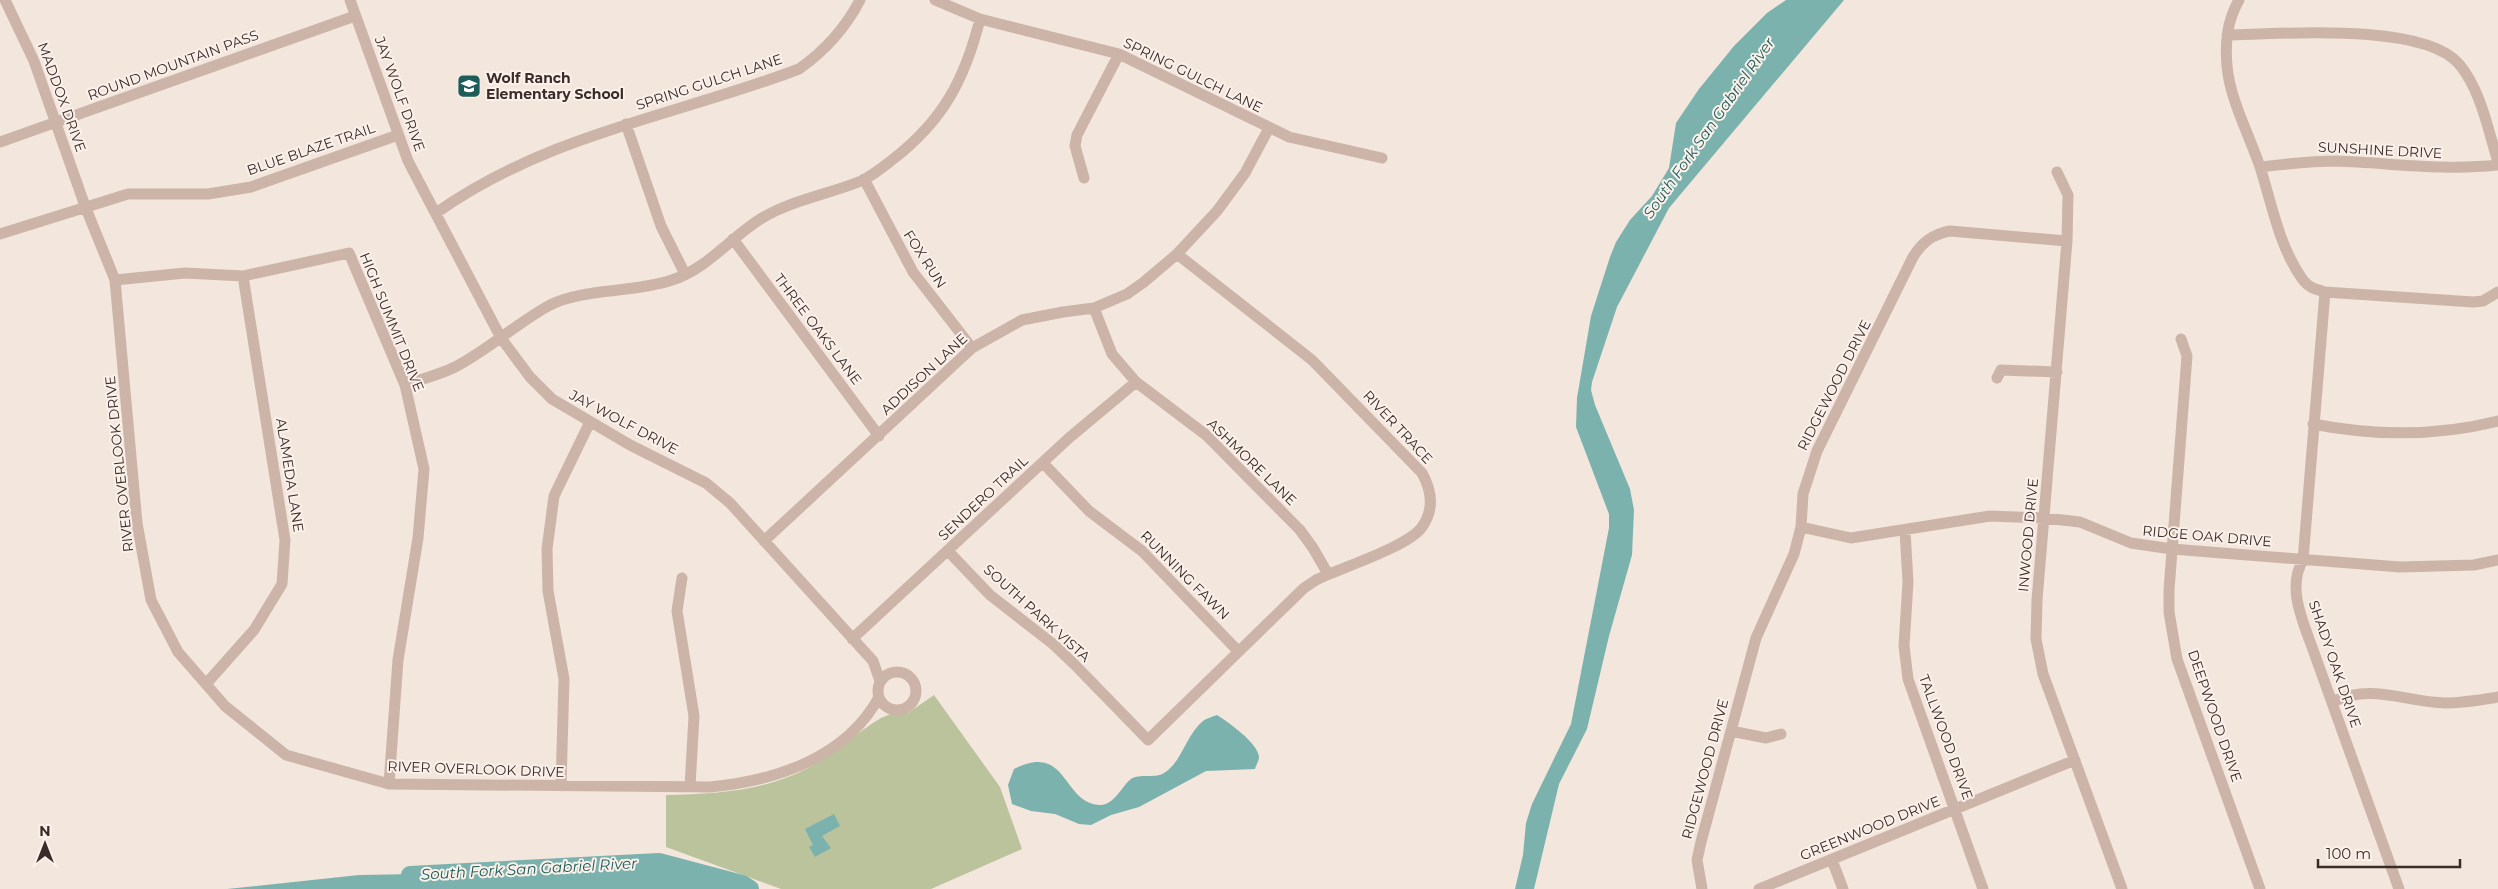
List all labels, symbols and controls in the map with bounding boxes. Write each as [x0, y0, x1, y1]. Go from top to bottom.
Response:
street label: ROUND MOUNTAIN PASS [85, 26, 261, 104]
street label: JAY WOLF DRIVE [370, 33, 429, 154]
street label: SPRING GULCH LANE [1120, 33, 1266, 117]
water label: South Fork San Gabriel River [1639, 33, 1779, 222]
street label: MADDOX DRIVE [34, 40, 90, 154]
street label: SPRING GULCH LANE [634, 50, 784, 114]
place label: Wolf Ranch Elementary School [486, 69, 624, 103]
school or university icon: Wolf Ranch Elementary School [456, 73, 482, 99]
street label: BLUE BLAZE TRAIL [245, 118, 378, 179]
street label: SUNSHINE DRIVE [2317, 138, 2443, 162]
street label: FOX RUN [900, 227, 950, 291]
street label: HIGH SUMMIT DRIVE [356, 250, 428, 394]
street label: THREE OAKS LANE [770, 270, 866, 388]
street label: RIDGEWOOD DRIVE [1793, 317, 1875, 453]
street label: ADDISON LANE [877, 329, 971, 419]
street label: RIVER OVERLOOK DRIVE [101, 375, 137, 553]
street label: JAY WOLF DRIVE [565, 385, 682, 458]
street label: RIVER TRACE [1359, 386, 1437, 468]
street label: ASHMORE LANE [1204, 415, 1300, 509]
street label: ALAMEDA LANE [272, 417, 308, 533]
street label: SENDERO TRAIL [934, 451, 1032, 544]
street label: INWOOD DRIVE [2014, 477, 2042, 593]
street label: RIDGE OAK DRIVE [2142, 521, 2272, 551]
street label: RUNNING FAWN [1137, 527, 1233, 623]
street label: SOUTH PARK VISTA [980, 560, 1095, 666]
street label: SHADY OAK DRIVE [2305, 598, 2365, 730]
street label: DEEPWOOD DRIVE [2184, 647, 2246, 785]
street label: TALLWOOD DRIVE [1915, 672, 1977, 802]
street label: RIDGEWOOD DRIVE [1678, 697, 1732, 841]
street label: RIVER OVERLOOK DRIVE [387, 757, 565, 781]
street label: GREENWOOD DRIVE [1797, 792, 1943, 864]
north arrow [20, 819, 70, 869]
text: N [39, 822, 51, 840]
scale bar [2318, 836, 2460, 868]
text: 100 m [2326, 844, 2371, 863]
water label: South Fork San Gabriel River [420, 853, 639, 884]

